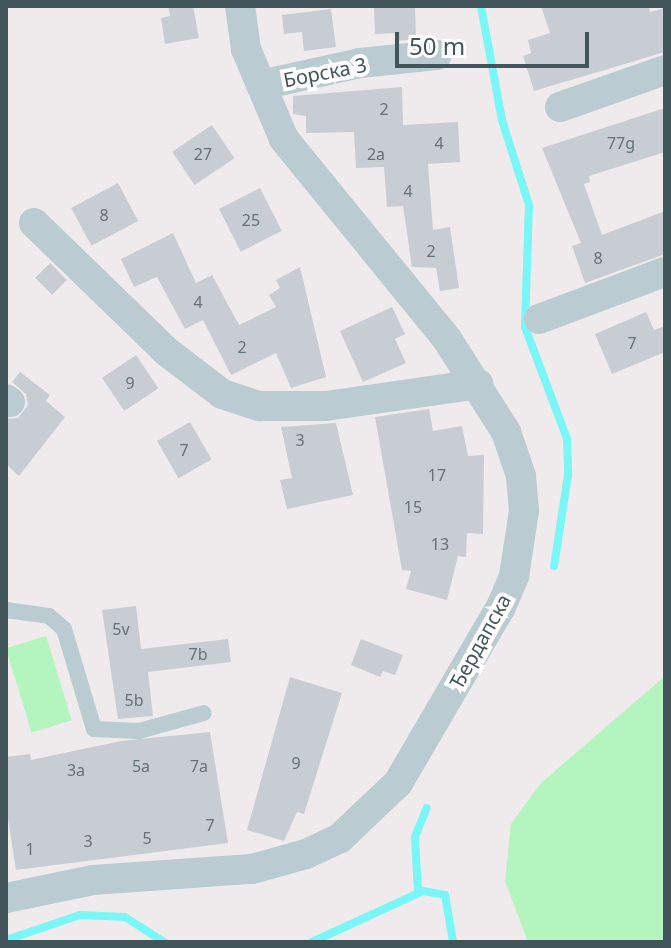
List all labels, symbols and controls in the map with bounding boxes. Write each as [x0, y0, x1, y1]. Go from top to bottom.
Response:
scale bar [399, 16, 593, 66]
text: 50 m [409, 29, 465, 62]
street label: Борска 3 [281, 52, 369, 92]
house number: 2 [379, 99, 389, 119]
house number: 4 [434, 133, 444, 153]
house number: 77g [607, 133, 635, 153]
house number: 27 [194, 144, 212, 164]
house number: 2a [367, 144, 385, 164]
house number: 4 [403, 181, 413, 201]
house number: 8 [99, 205, 109, 225]
house number: 25 [242, 210, 260, 230]
house number: 2 [426, 241, 436, 261]
house number: 8 [593, 248, 603, 268]
house number: 4 [193, 292, 203, 312]
house number: 7 [627, 333, 637, 353]
house number: 2 [237, 337, 247, 357]
house number: 9 [125, 373, 135, 393]
house number: 3 [295, 430, 305, 450]
house number: 7 [179, 440, 189, 460]
house number: 17 [428, 465, 446, 485]
house number: 15 [404, 497, 422, 517]
house number: 13 [431, 534, 449, 554]
street label: Ђердапска [444, 590, 516, 692]
house number: 5v [112, 619, 130, 639]
house number: 7b [189, 644, 207, 664]
house number: 5b [125, 690, 143, 710]
house number: 9 [291, 753, 301, 773]
house number: 5a [132, 756, 150, 776]
house number: 7a [190, 756, 208, 776]
house number: 3a [67, 760, 85, 780]
house number: 7 [205, 815, 215, 835]
house number: 5 [142, 828, 152, 848]
house number: 3 [83, 831, 93, 851]
house number: 1 [25, 839, 35, 859]

